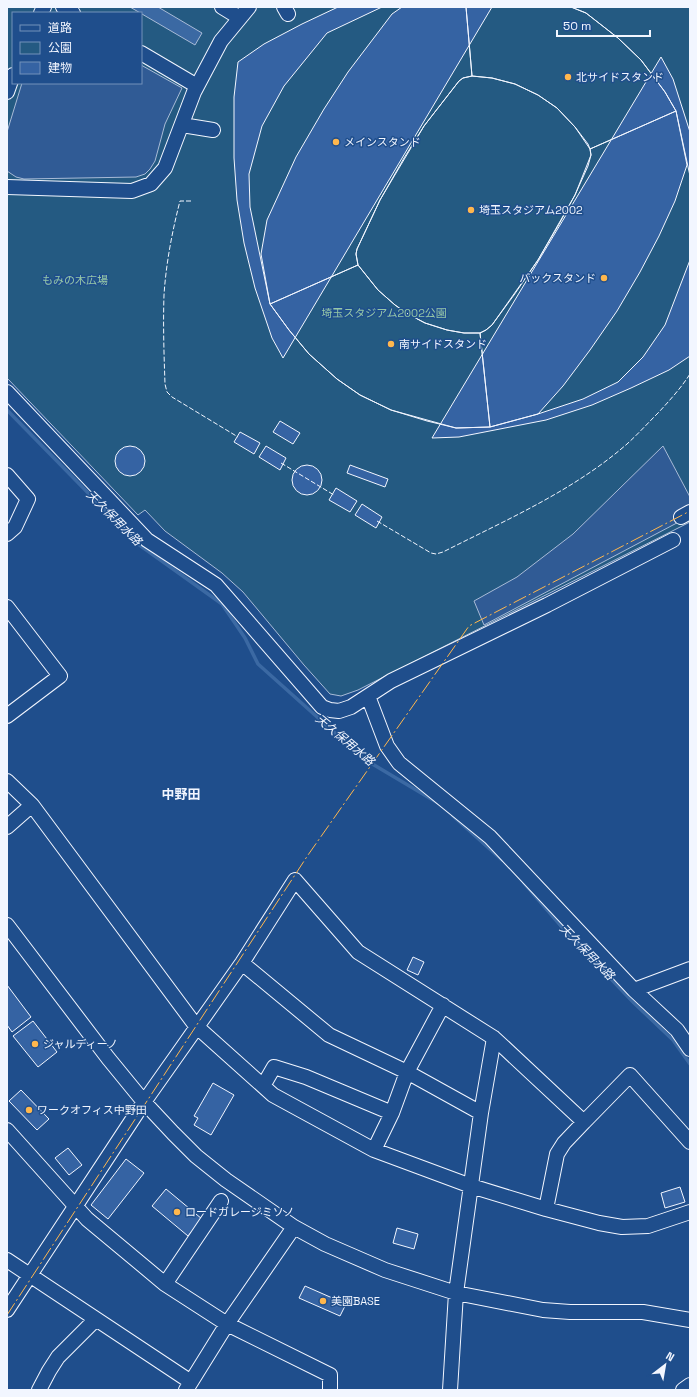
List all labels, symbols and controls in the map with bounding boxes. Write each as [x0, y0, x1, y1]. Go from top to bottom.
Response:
legend [12, 12, 142, 84]
scale bar [557, 12, 650, 38]
text: 50 m [563, 18, 591, 34]
text: 道路 [48, 20, 72, 36]
text: 公園 [48, 40, 72, 56]
text: 建物 [48, 60, 72, 76]
place label: 北サイドスタンド [576, 70, 664, 84]
marker: 北サイドスタンド [563, 72, 573, 82]
place label: メインスタンド [344, 135, 421, 149]
marker: メインスタンド [331, 137, 341, 147]
place label: 埼玉スタジアム2002 [479, 203, 583, 217]
marker: 埼玉スタジアム2002 [466, 205, 476, 215]
place label: バックスタンド [519, 271, 596, 285]
park label: もみの木広場 [42, 273, 108, 287]
marker: バックスタンド [599, 273, 609, 283]
park label: 埼玉スタジアム2002公園 [321, 306, 447, 320]
place label: 南サイドスタンド [399, 337, 487, 351]
marker: 南サイドスタンド [386, 339, 396, 349]
water label: 天久保用水路 [83, 487, 146, 550]
water label: 天久保用水路 [312, 711, 378, 770]
district label: 中野田 [161, 786, 201, 803]
water label: 天久保用水路 [556, 921, 618, 984]
place label: ジャルディーノ [43, 1037, 118, 1051]
marker: ジャルディーノ [30, 1039, 40, 1049]
place label: ワークオフィス中野田 [37, 1103, 147, 1117]
marker: ワークオフィス中野田 [24, 1105, 34, 1115]
place label: ロードガレージミソノ [185, 1205, 294, 1219]
marker: ロードガレージミソノ [172, 1207, 182, 1217]
place label: 美園BASE [331, 1294, 380, 1308]
marker: 美園BASE [318, 1296, 328, 1306]
north arrow [645, 1345, 685, 1385]
text: N [663, 1349, 677, 1364]

